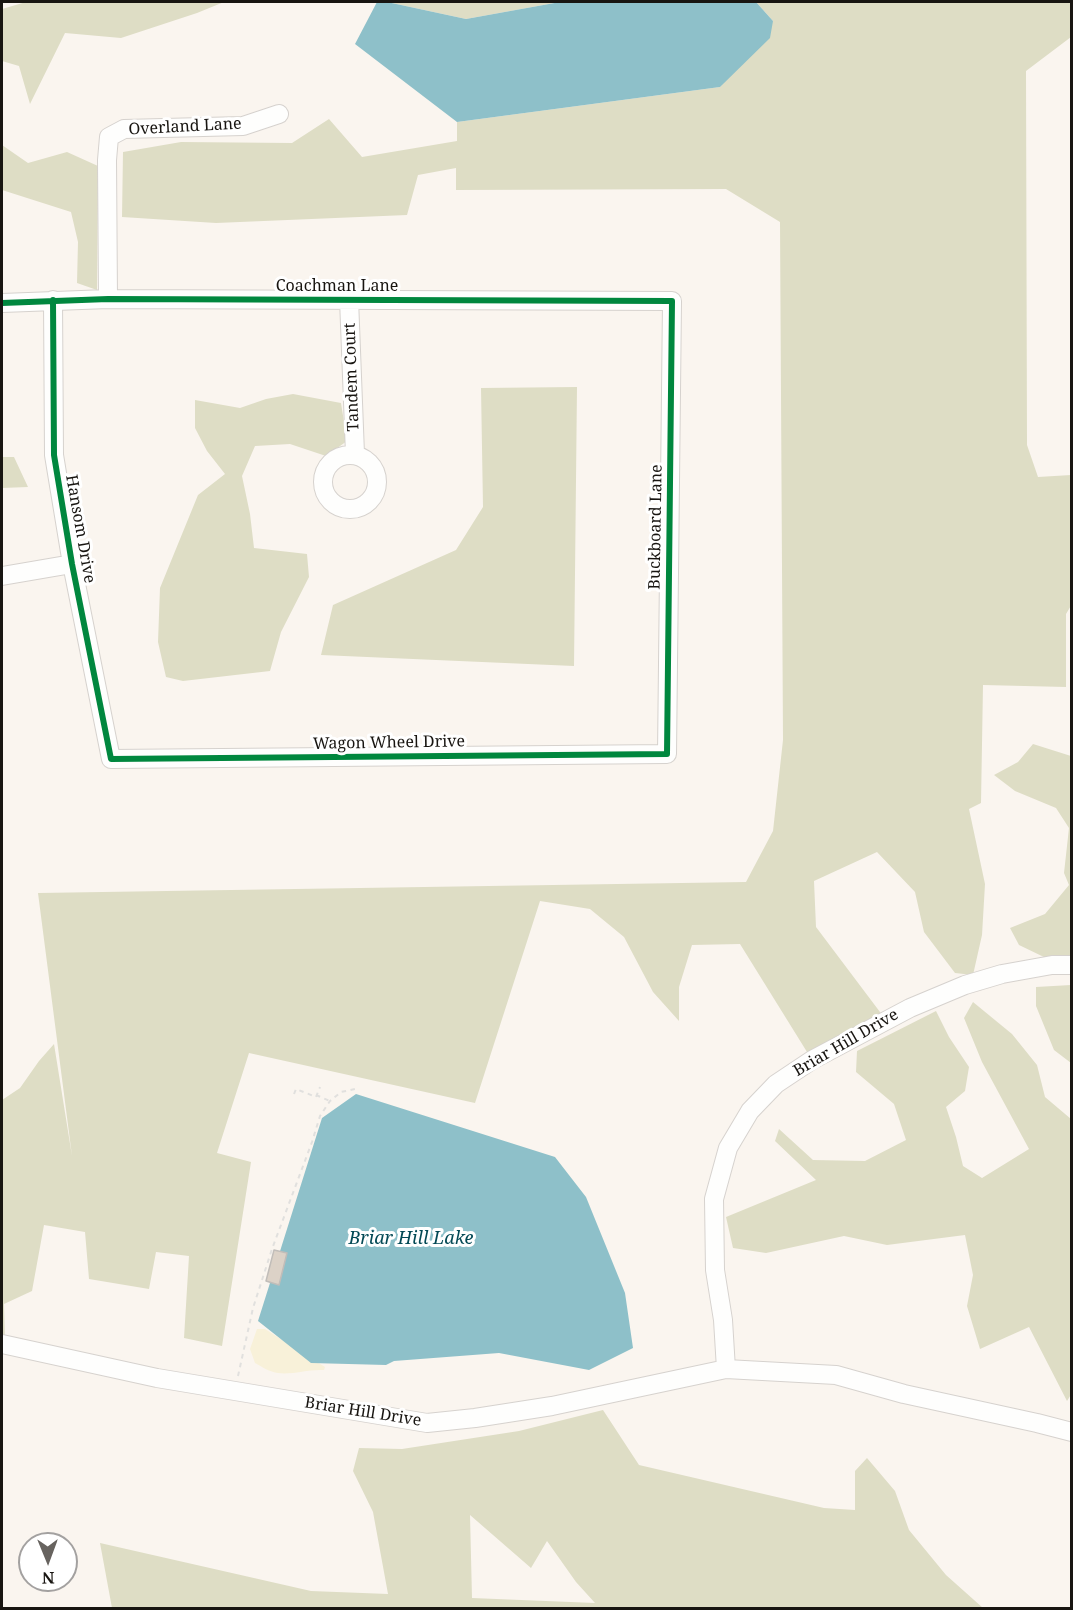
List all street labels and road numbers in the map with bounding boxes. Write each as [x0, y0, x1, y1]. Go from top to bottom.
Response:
street label: Overland Lane [128, 114, 242, 140]
street label: Coachman Lane [276, 276, 398, 296]
street label: Tandem Court [341, 322, 363, 432]
street label: Buckboard Lane [645, 464, 667, 590]
street label: Hansom Drive [61, 473, 99, 585]
street label: Wagon Wheel Drive [313, 732, 465, 754]
street label: Briar Hill Drive [790, 1005, 902, 1081]
street label: Briar Hill Drive [303, 1393, 423, 1431]

